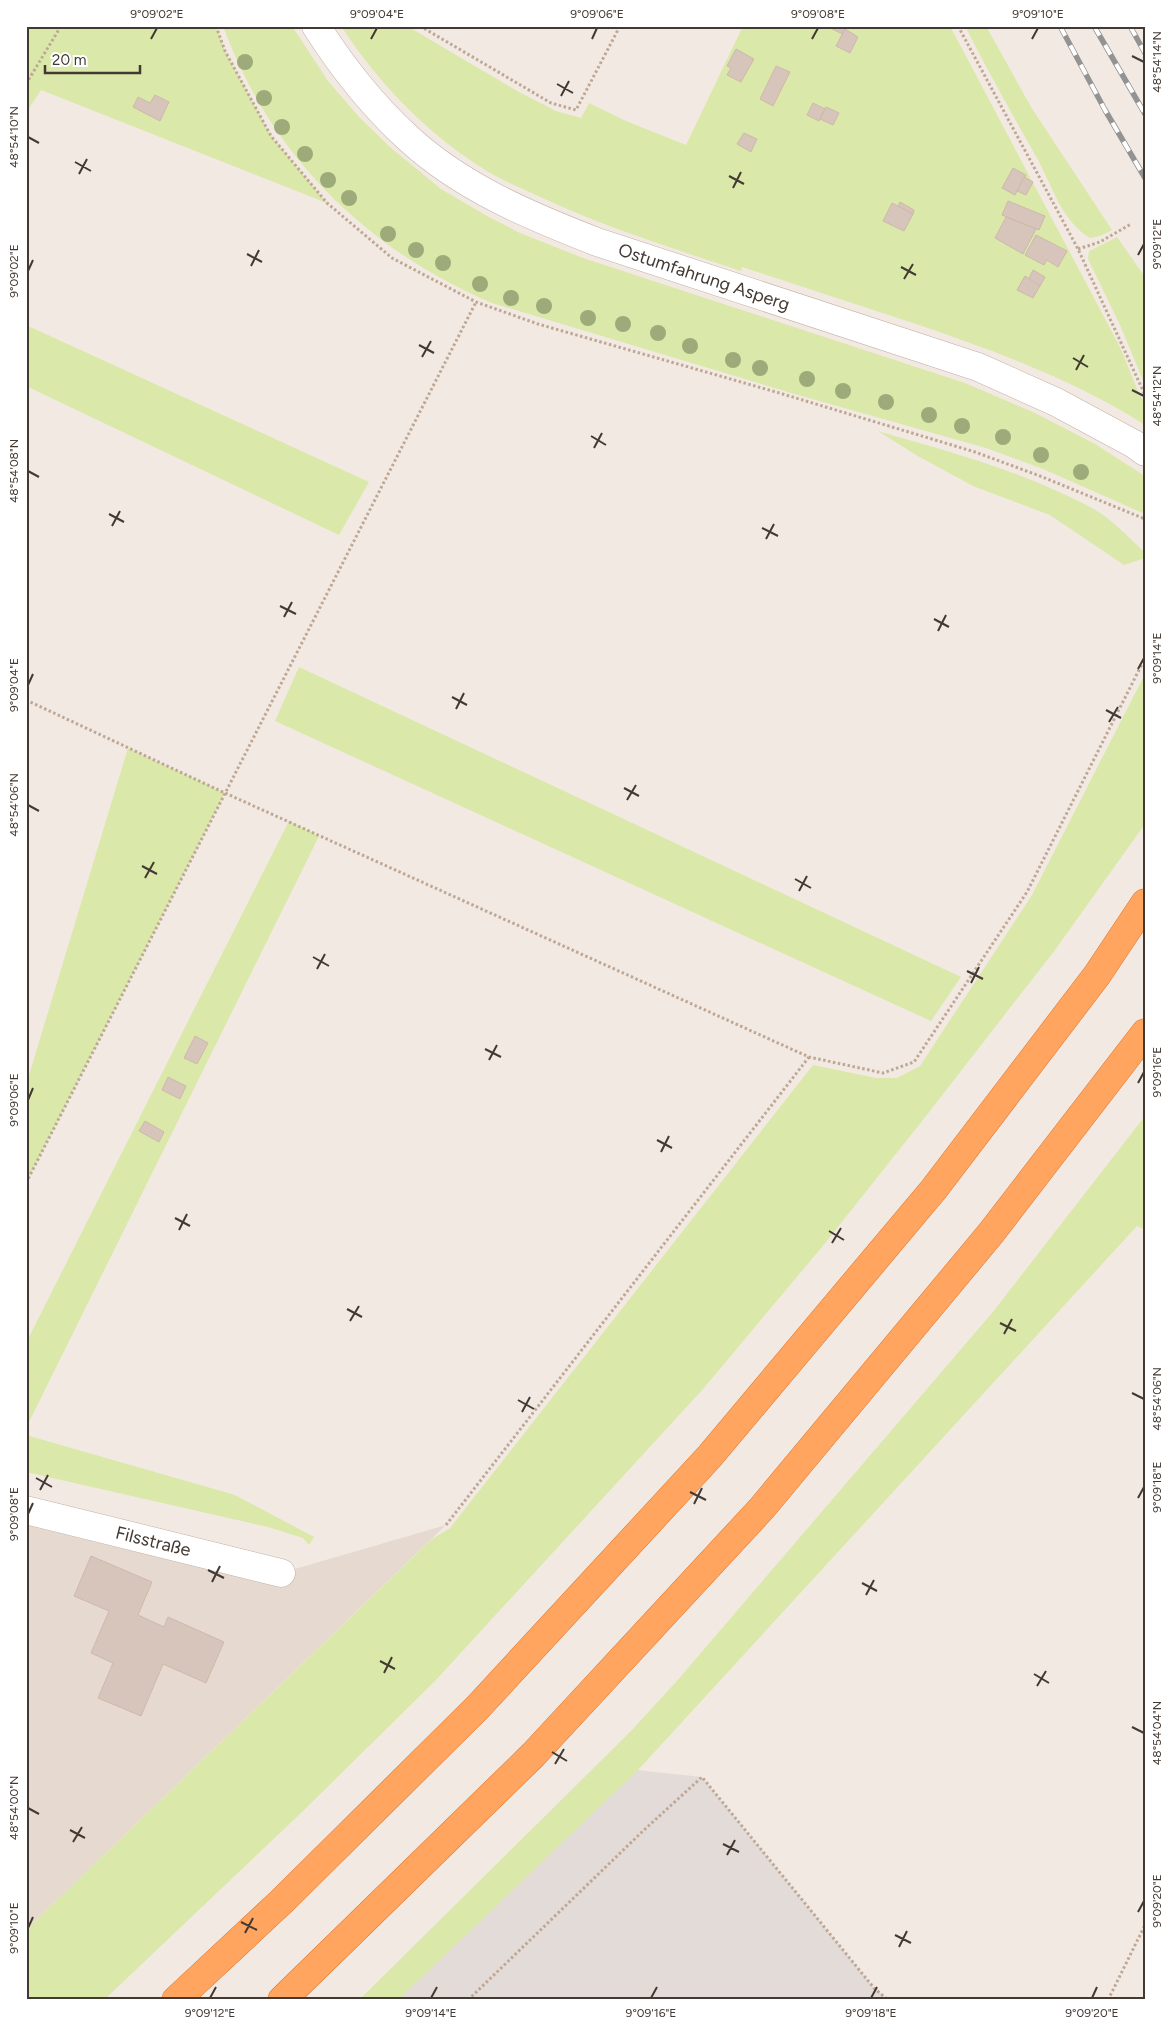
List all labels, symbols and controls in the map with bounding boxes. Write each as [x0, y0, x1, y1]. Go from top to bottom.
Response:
text: 9°09'02"E [130, 7, 184, 21]
text: 9°09'04"E [350, 7, 404, 21]
text: 9°09'06"E [570, 7, 624, 21]
text: 9°09'08"E [791, 7, 845, 21]
text: 9°09'10"E [1012, 7, 1064, 21]
text: 48°54'14"N [1150, 31, 1164, 93]
scale bar [45, 42, 140, 74]
text: 20 m [52, 51, 86, 69]
text: 48°54'10"N [7, 106, 21, 168]
text: 9°09'12"E [1150, 219, 1164, 269]
street label: Ostumfahrung Asperg [615, 239, 793, 316]
text: 9°09'02"E [7, 244, 21, 298]
text: 48°54'12"N [1150, 366, 1164, 426]
text: 48°54'08"N [7, 439, 21, 503]
text: 9°09'14"E [1150, 632, 1164, 684]
text: 9°09'04"E [7, 658, 21, 712]
text: 48°54'06"N [7, 773, 21, 837]
text: 9°09'16"E [1150, 1047, 1164, 1097]
text: 9°09'06"E [7, 1073, 21, 1127]
text: 48°54'06"N [1150, 1367, 1164, 1431]
text: 9°09'18"E [1150, 1461, 1164, 1513]
text: 9°09'08"E [7, 1487, 21, 1541]
street label: Filsstraße [113, 1522, 193, 1561]
text: 48°54'04"N [1150, 1701, 1164, 1765]
text: 48°54'00"N [7, 1776, 21, 1840]
text: 9°09'20"E [1150, 1874, 1164, 1928]
text: 9°09'10"E [7, 1902, 21, 1954]
text: 9°09'12"E [185, 2006, 235, 2020]
text: 9°09'14"E [405, 2006, 457, 2020]
text: 9°09'16"E [626, 2006, 676, 2020]
text: 9°09'18"E [845, 2006, 897, 2020]
text: 9°09'20"E [1065, 2006, 1119, 2020]

